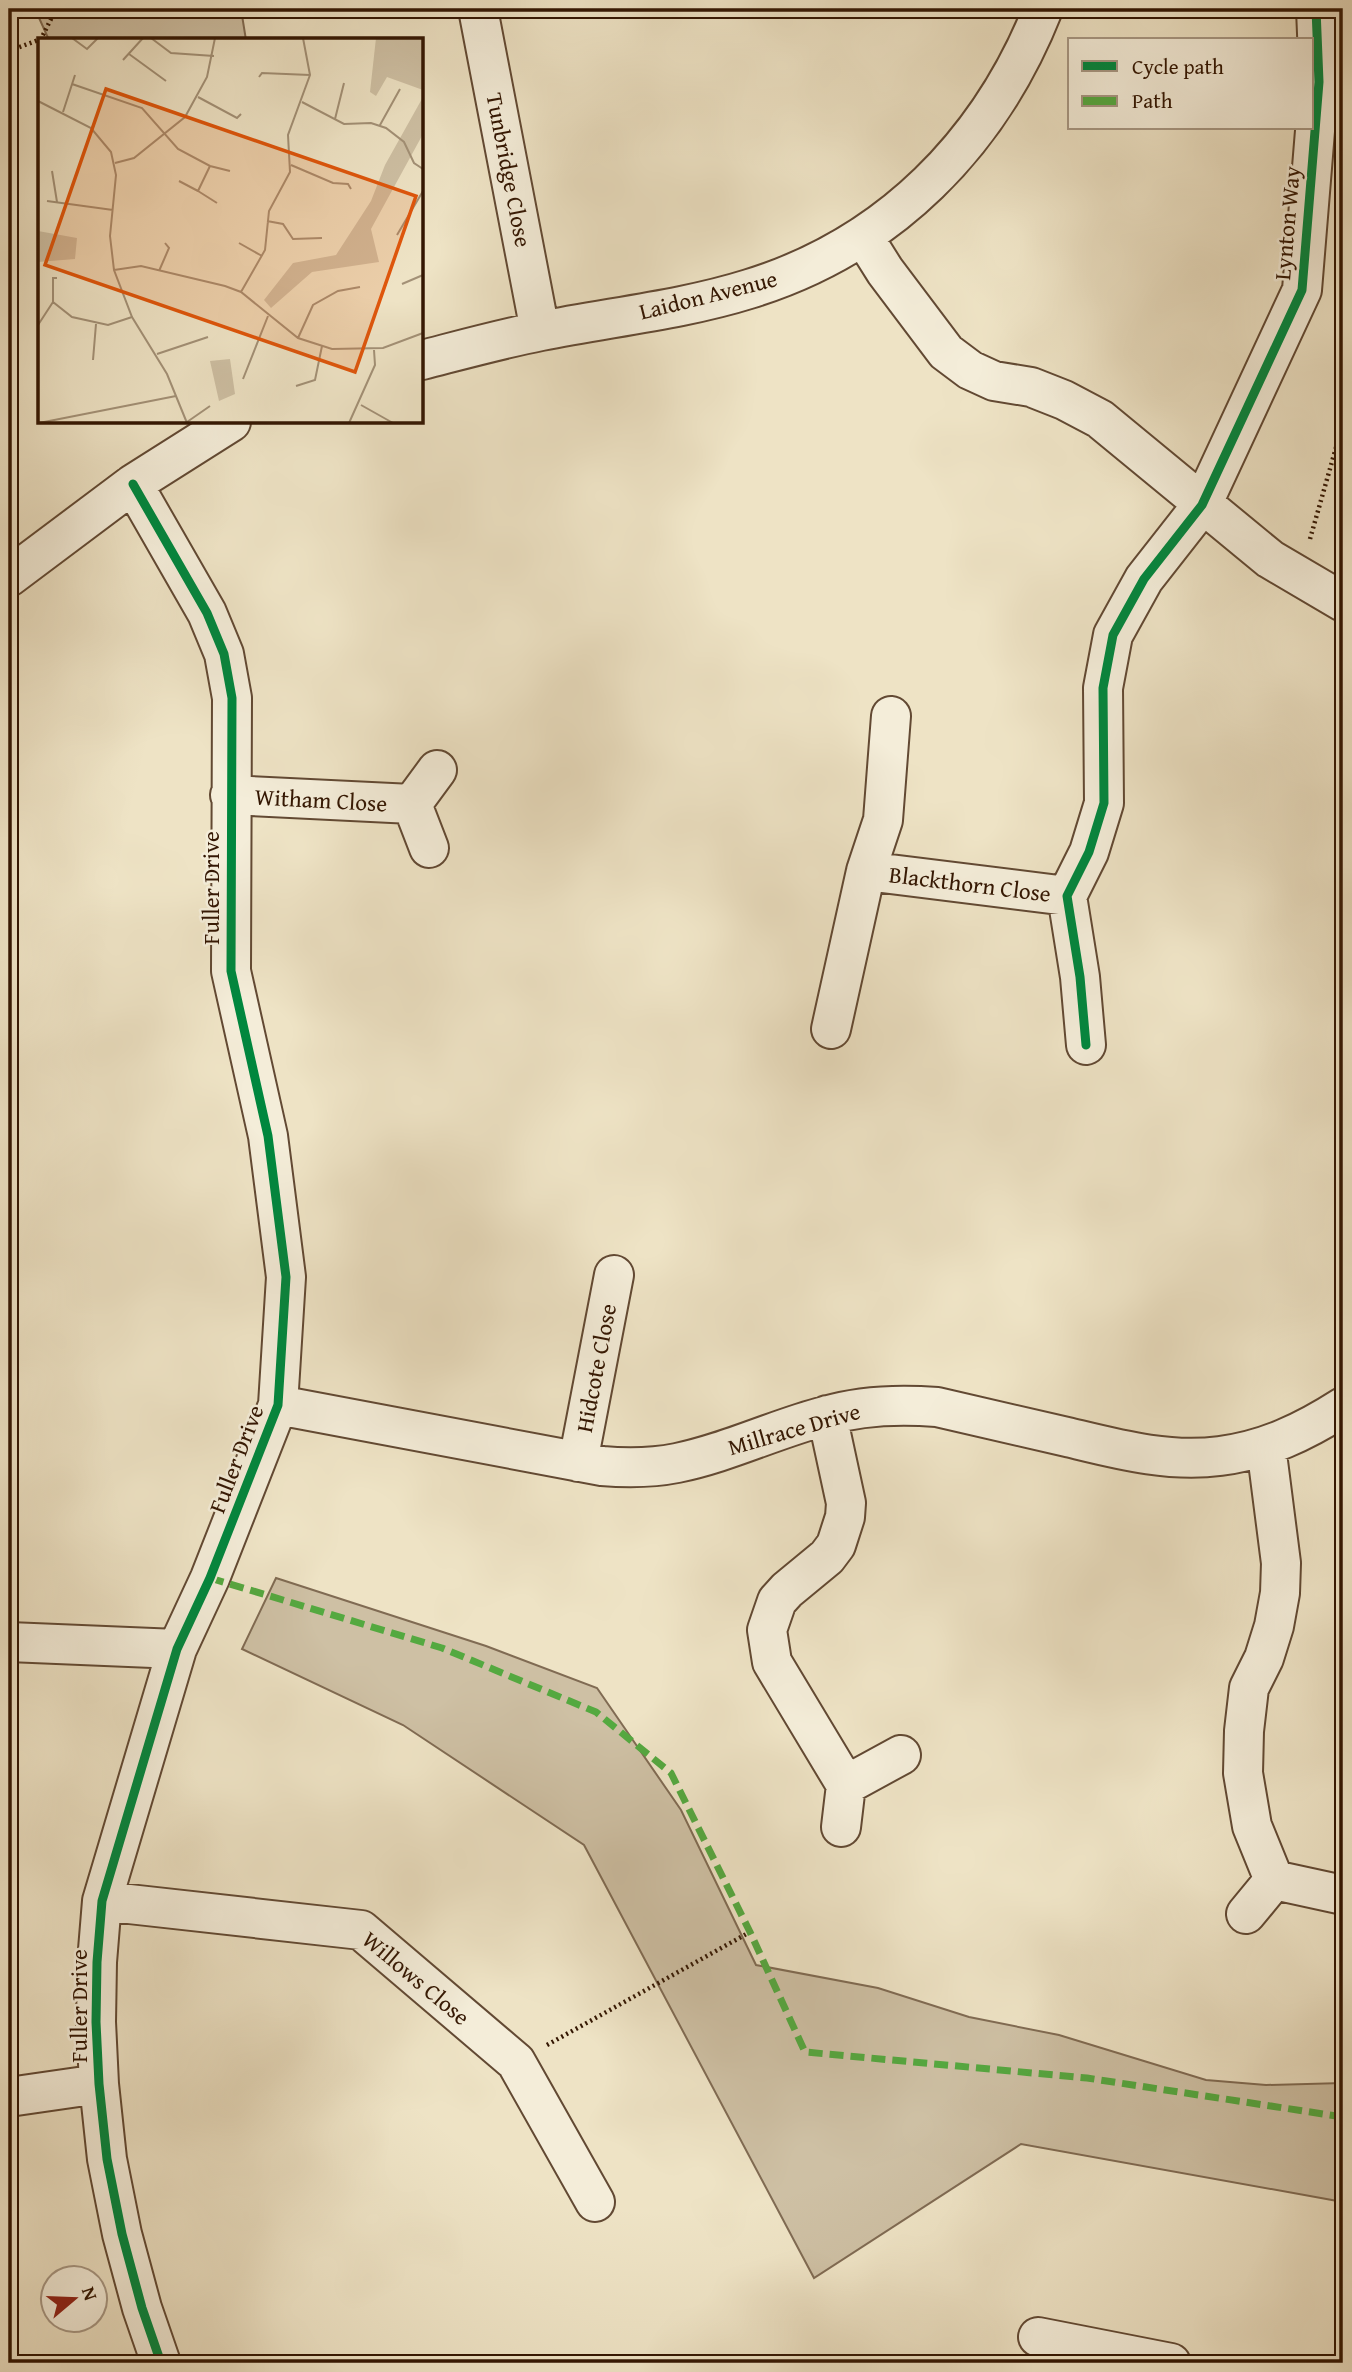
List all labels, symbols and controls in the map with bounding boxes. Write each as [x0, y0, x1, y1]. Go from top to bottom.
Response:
inset map [38, 38, 424, 424]
legend [1068, 38, 1314, 130]
text: Cycle path [1132, 51, 1224, 82]
text: Path [1132, 85, 1173, 116]
street label: Tunbridge Close [478, 90, 541, 250]
street label: Lynton Way [1265, 164, 1308, 281]
street label: Laidon Avenue [635, 261, 780, 328]
street label: Witham Close [254, 780, 388, 819]
street label: Fuller Drive [194, 831, 227, 945]
street label: Blackthorn Close [887, 857, 1053, 910]
street label: Hidcote Close [567, 1301, 624, 1435]
street label: Millrace Drive [724, 1394, 864, 1463]
street label: Fuller Drive [200, 1400, 271, 1518]
street label: Willows Close [355, 1923, 477, 2033]
street label: Fuller Drive [62, 1949, 95, 2063]
north arrow [38, 2264, 108, 2334]
text: N [75, 2283, 105, 2304]

